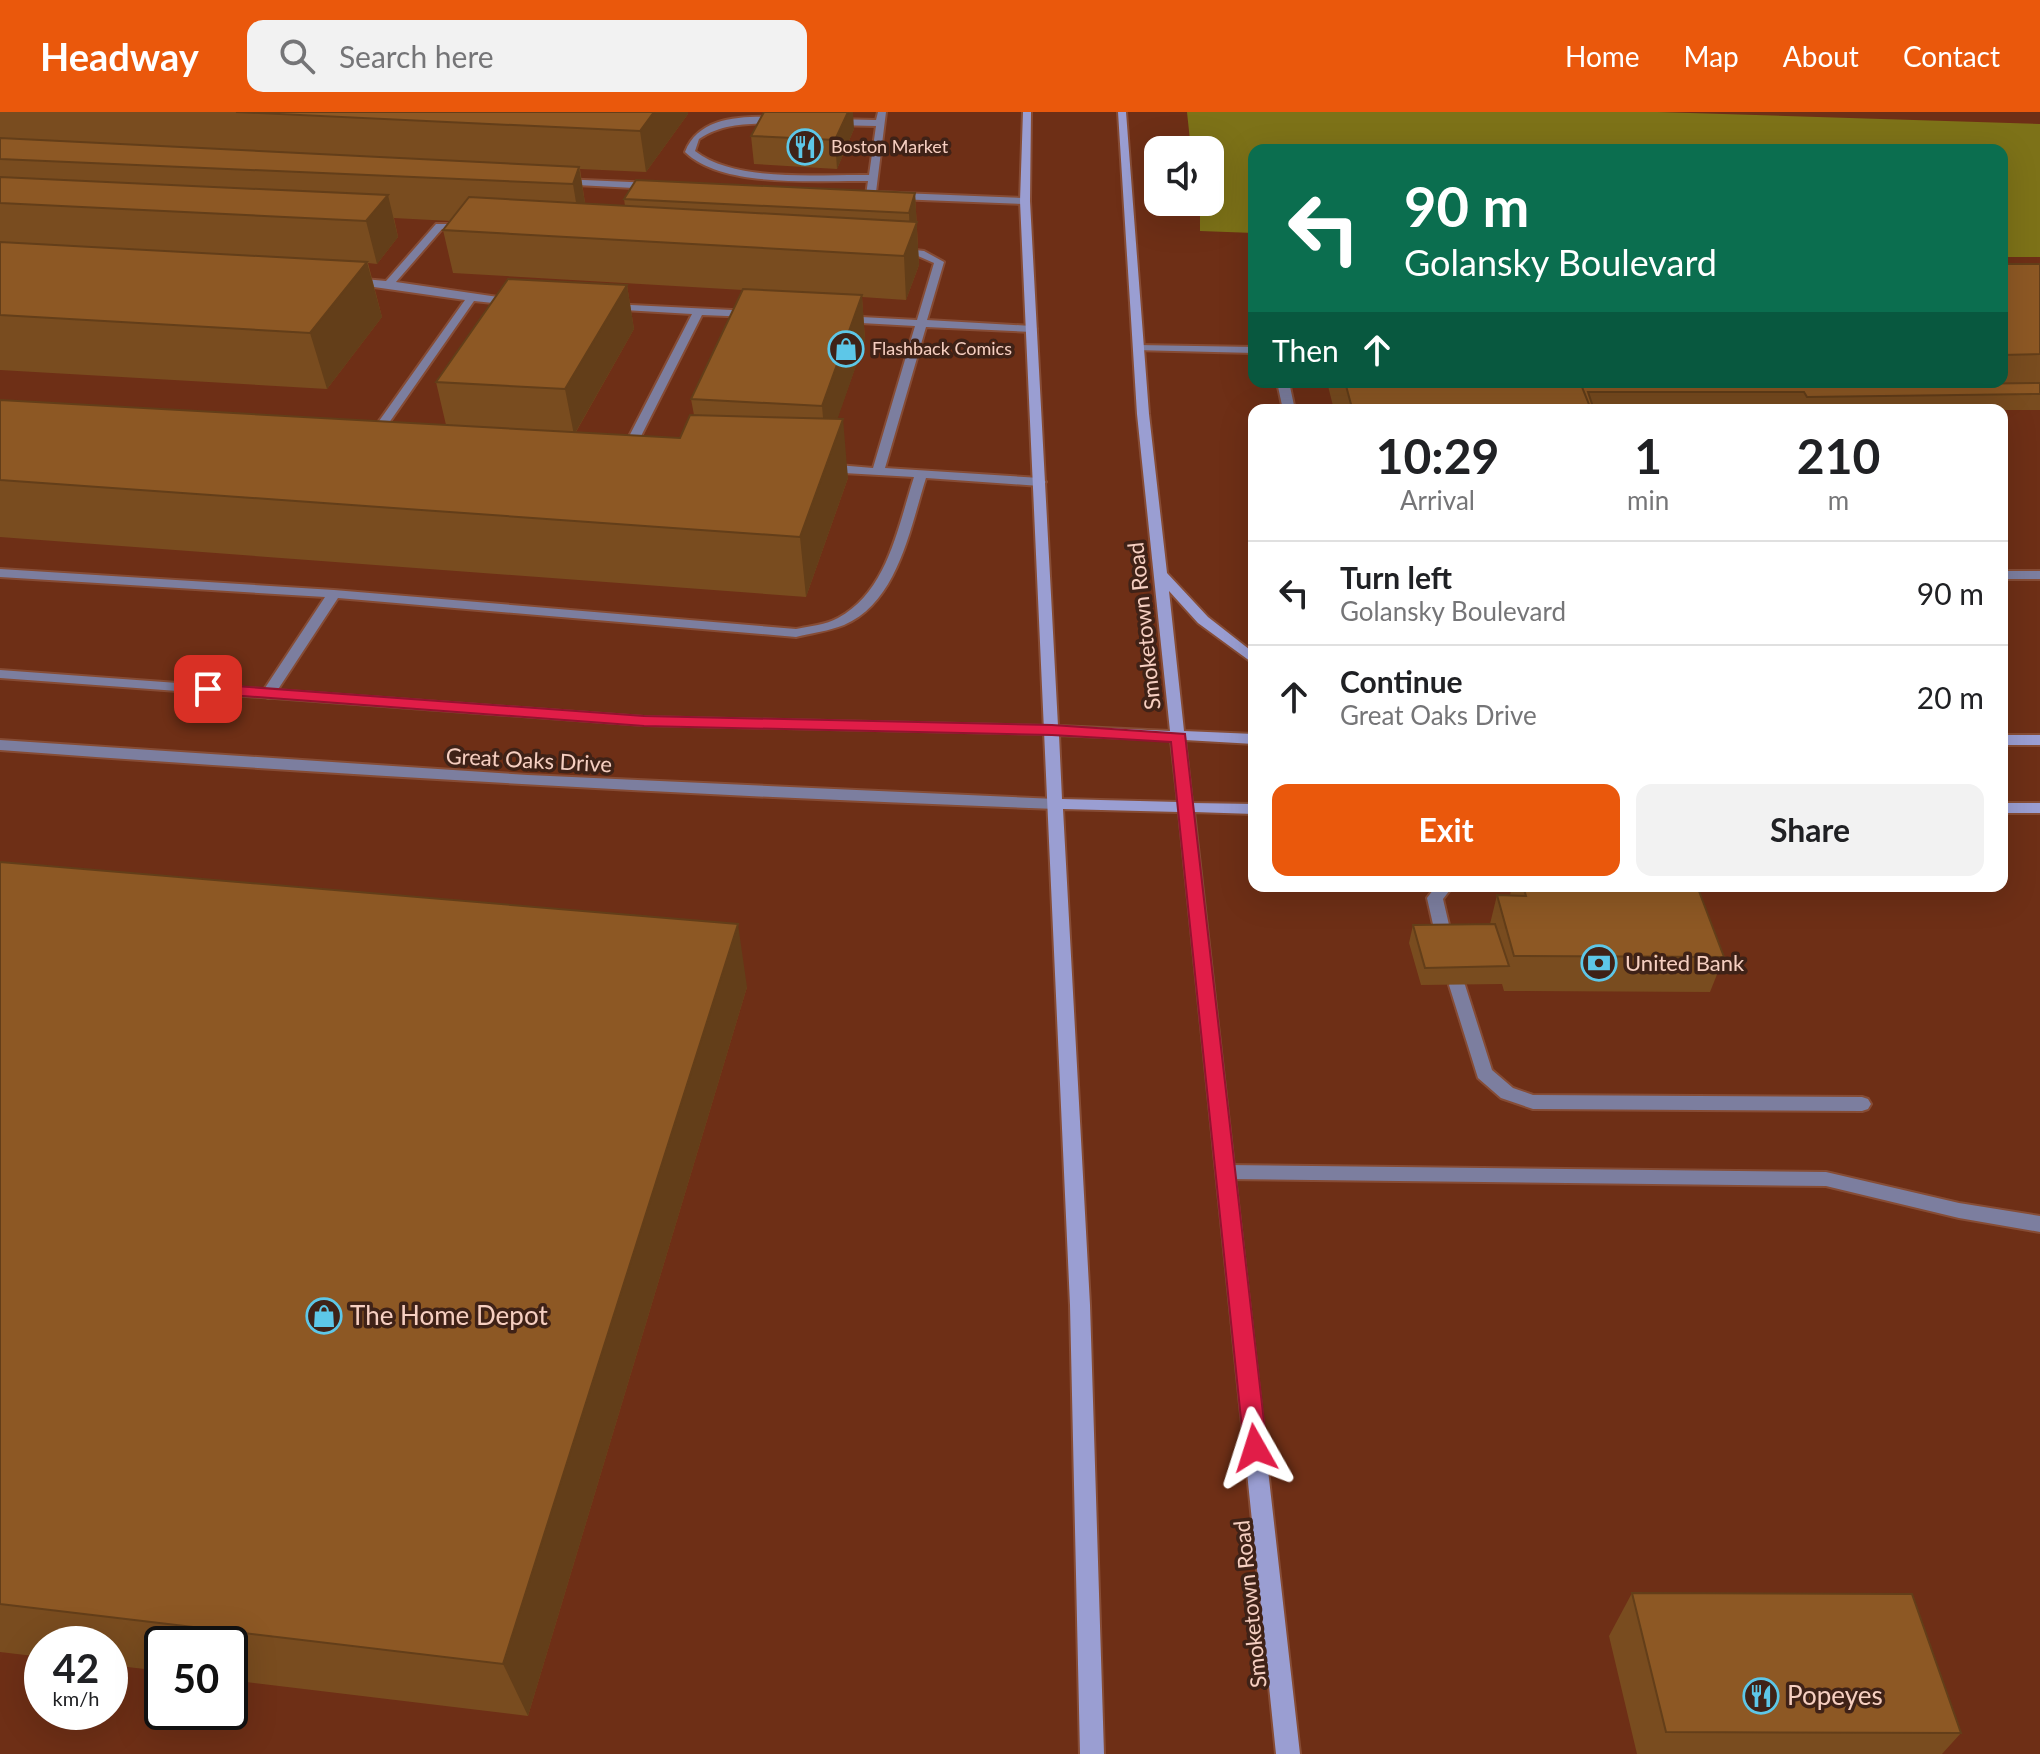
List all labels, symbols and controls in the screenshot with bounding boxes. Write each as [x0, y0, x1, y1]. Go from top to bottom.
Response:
search box [247, 20, 807, 92]
text: Headway [40, 33, 199, 79]
icon: search [275, 34, 319, 78]
text: Search here [339, 38, 494, 74]
text: Home [1565, 39, 1640, 73]
text: Map [1684, 39, 1739, 73]
text: About [1783, 39, 1859, 73]
text: Contact [1903, 39, 2000, 73]
restaurant icon: Boston Market [786, 128, 824, 166]
place label: Boston Market [831, 135, 949, 157]
map controls [1144, 136, 1224, 216]
button: sound [1144, 136, 1224, 216]
text: 90 m [1404, 172, 1529, 239]
icon: left [1272, 176, 1376, 280]
text: Golansky Boulevard [1404, 240, 1717, 284]
icon: ahead [1355, 328, 1399, 372]
shop icon: Flashback Comics [827, 330, 865, 368]
text: Then [1272, 332, 1339, 368]
place label: Flashback Comics [872, 337, 1012, 359]
text: 10:29 [1376, 427, 1499, 484]
text: 1 [1634, 427, 1662, 484]
text: 210 [1797, 427, 1880, 484]
text: Arrival [1400, 484, 1475, 516]
text: min [1627, 484, 1669, 516]
text: m [1828, 484, 1849, 516]
street label: Smoketown Road [1121, 541, 1166, 711]
text: Turn left [1340, 559, 1452, 595]
icon: left [1272, 571, 1316, 615]
text: 90 m [1917, 575, 1984, 611]
text: Golansky Boulevard [1340, 595, 1566, 627]
pin [174, 655, 242, 723]
text: Continue [1340, 663, 1463, 699]
icon: arrive [186, 667, 230, 711]
icon: ahead [1272, 675, 1316, 719]
text: 20 m [1917, 679, 1984, 715]
text: Great Oaks Drive [1340, 699, 1537, 731]
street label: Great Oaks Drive [445, 742, 613, 777]
button: Exit [1272, 784, 1620, 876]
button: Share [1636, 784, 1984, 876]
bank icon: United Bank [1580, 944, 1618, 982]
place label: United Bank [1625, 949, 1745, 976]
shop icon: The Home Depot [305, 1297, 343, 1335]
place label: The Home Depot [350, 1299, 548, 1331]
position arrow [1213, 1406, 1297, 1490]
street label: Smoketown Road [1227, 1519, 1272, 1689]
speed limit sign: 50 [144, 1626, 248, 1730]
text: 42 [53, 1644, 99, 1692]
restaurant icon: Popeyes [1742, 1677, 1780, 1715]
place label: Popeyes [1787, 1679, 1883, 1711]
text: km/h [53, 1686, 99, 1710]

